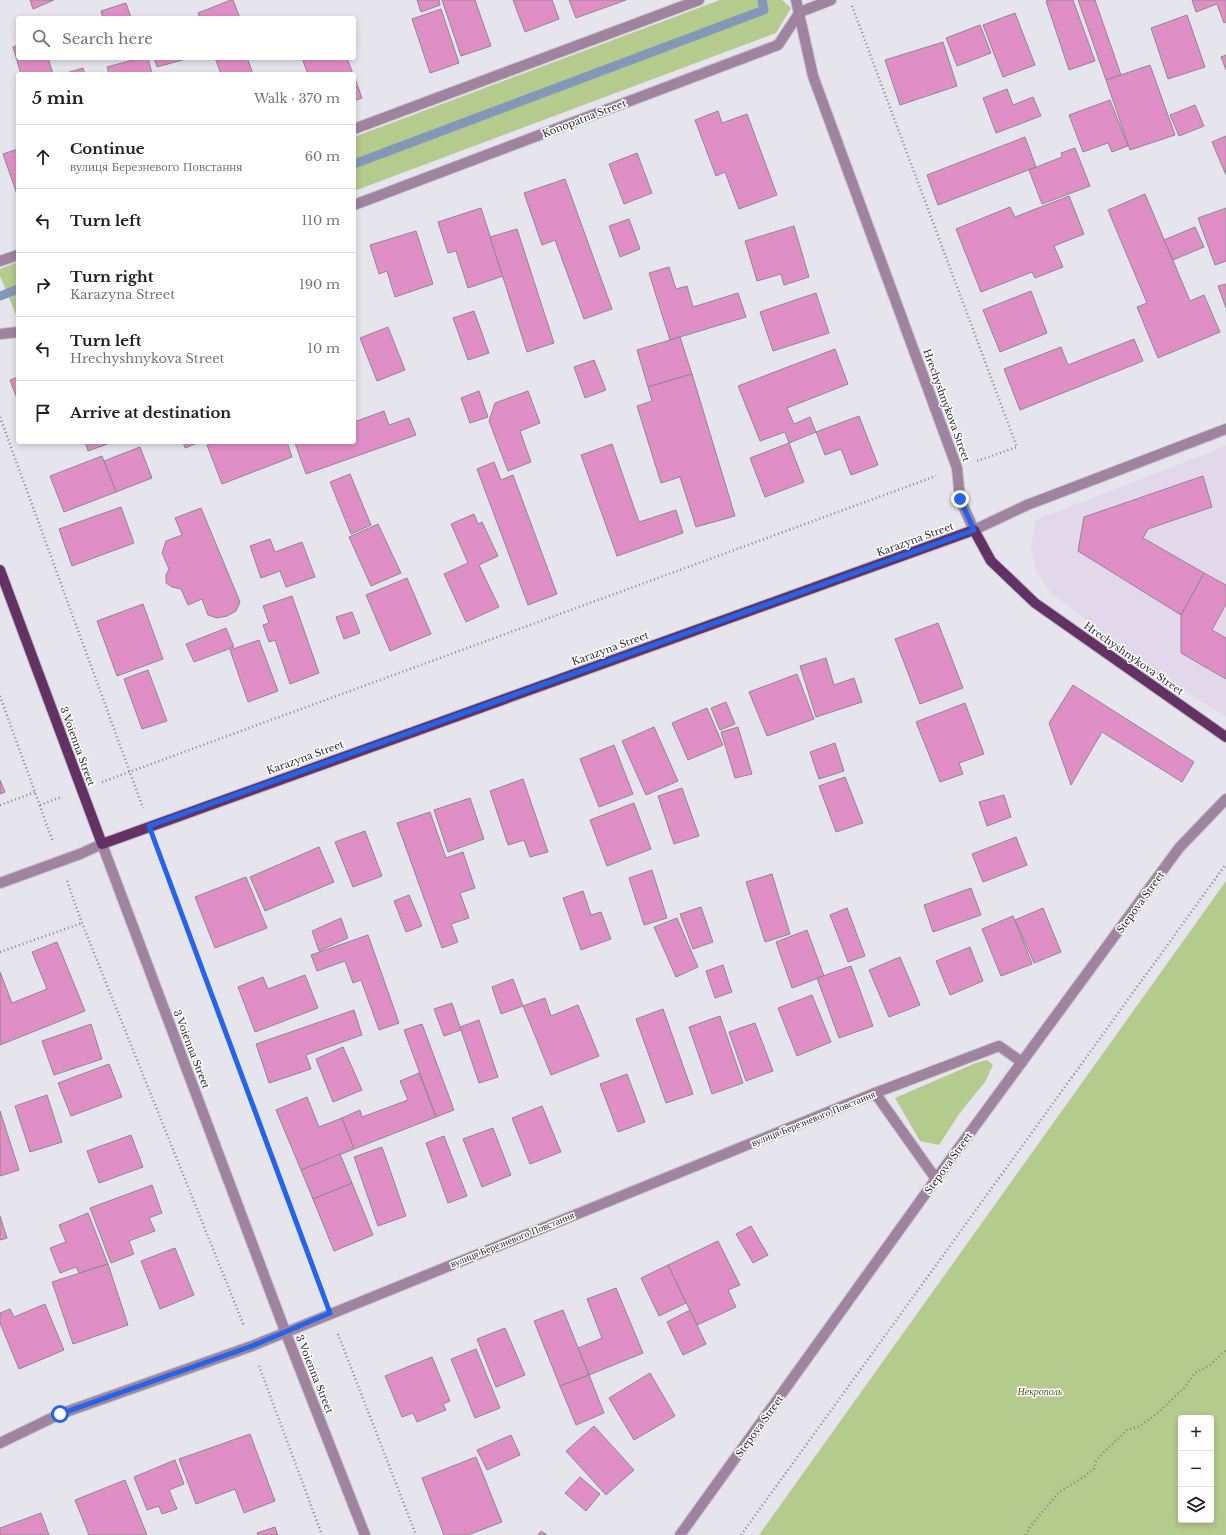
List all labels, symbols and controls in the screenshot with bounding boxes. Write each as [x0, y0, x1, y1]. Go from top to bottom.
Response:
search box [16, 16, 356, 60]
icon: search [30, 27, 52, 49]
text: Search here [62, 29, 153, 48]
text: 5 min [32, 88, 84, 109]
text: Walk · 370 m [254, 90, 340, 107]
street label: Konopatna Street [540, 96, 628, 140]
text: Continue [70, 139, 145, 158]
icon: ahead [32, 146, 54, 168]
text: 60 m [305, 148, 340, 165]
text: вулиця Березневого Повстання [70, 158, 242, 175]
icon: left [32, 210, 54, 232]
text: Turn left [70, 211, 141, 230]
text: 110 m [301, 212, 340, 229]
text: Turn right [70, 267, 153, 286]
icon: right [32, 274, 54, 296]
text: 190 m [299, 276, 340, 293]
text: Karazyna Street [70, 286, 175, 303]
text: Turn left [70, 331, 141, 350]
icon: left [32, 338, 54, 360]
text: 10 m [307, 340, 340, 357]
street label: Hrechyshnykova Street [920, 347, 973, 463]
text: Hrechyshnykova Street [70, 350, 225, 367]
icon: arrive [32, 402, 54, 424]
text: Arrive at destination [70, 403, 231, 422]
route end [951, 490, 969, 508]
street label: Karazyna Street [875, 519, 956, 559]
street label: Hrechyshnykova Street [1081, 619, 1186, 698]
street label: Karazyna Street [570, 628, 651, 668]
street label: 3 Voienna Street [57, 705, 98, 788]
street label: Karazyna Street [265, 737, 346, 777]
street label: Stepova Street [1114, 869, 1167, 936]
street label: 3 Voienna Street [171, 1008, 213, 1091]
street label: вулиця Березневого Повстання [749, 1087, 877, 1149]
street label: Stepova Street [922, 1130, 975, 1197]
street label: вулиця Березневого Повстання [448, 1208, 576, 1270]
street label: 3 Voienna Street [293, 1333, 336, 1416]
park label: Некрополь [1017, 1385, 1063, 1398]
street label: Stepova Street [733, 1393, 786, 1460]
route start [51, 1405, 69, 1423]
map controls [1178, 1415, 1214, 1523]
button: + [1178, 1415, 1214, 1451]
button: − [1178, 1451, 1214, 1487]
button: layers [1178, 1487, 1214, 1523]

